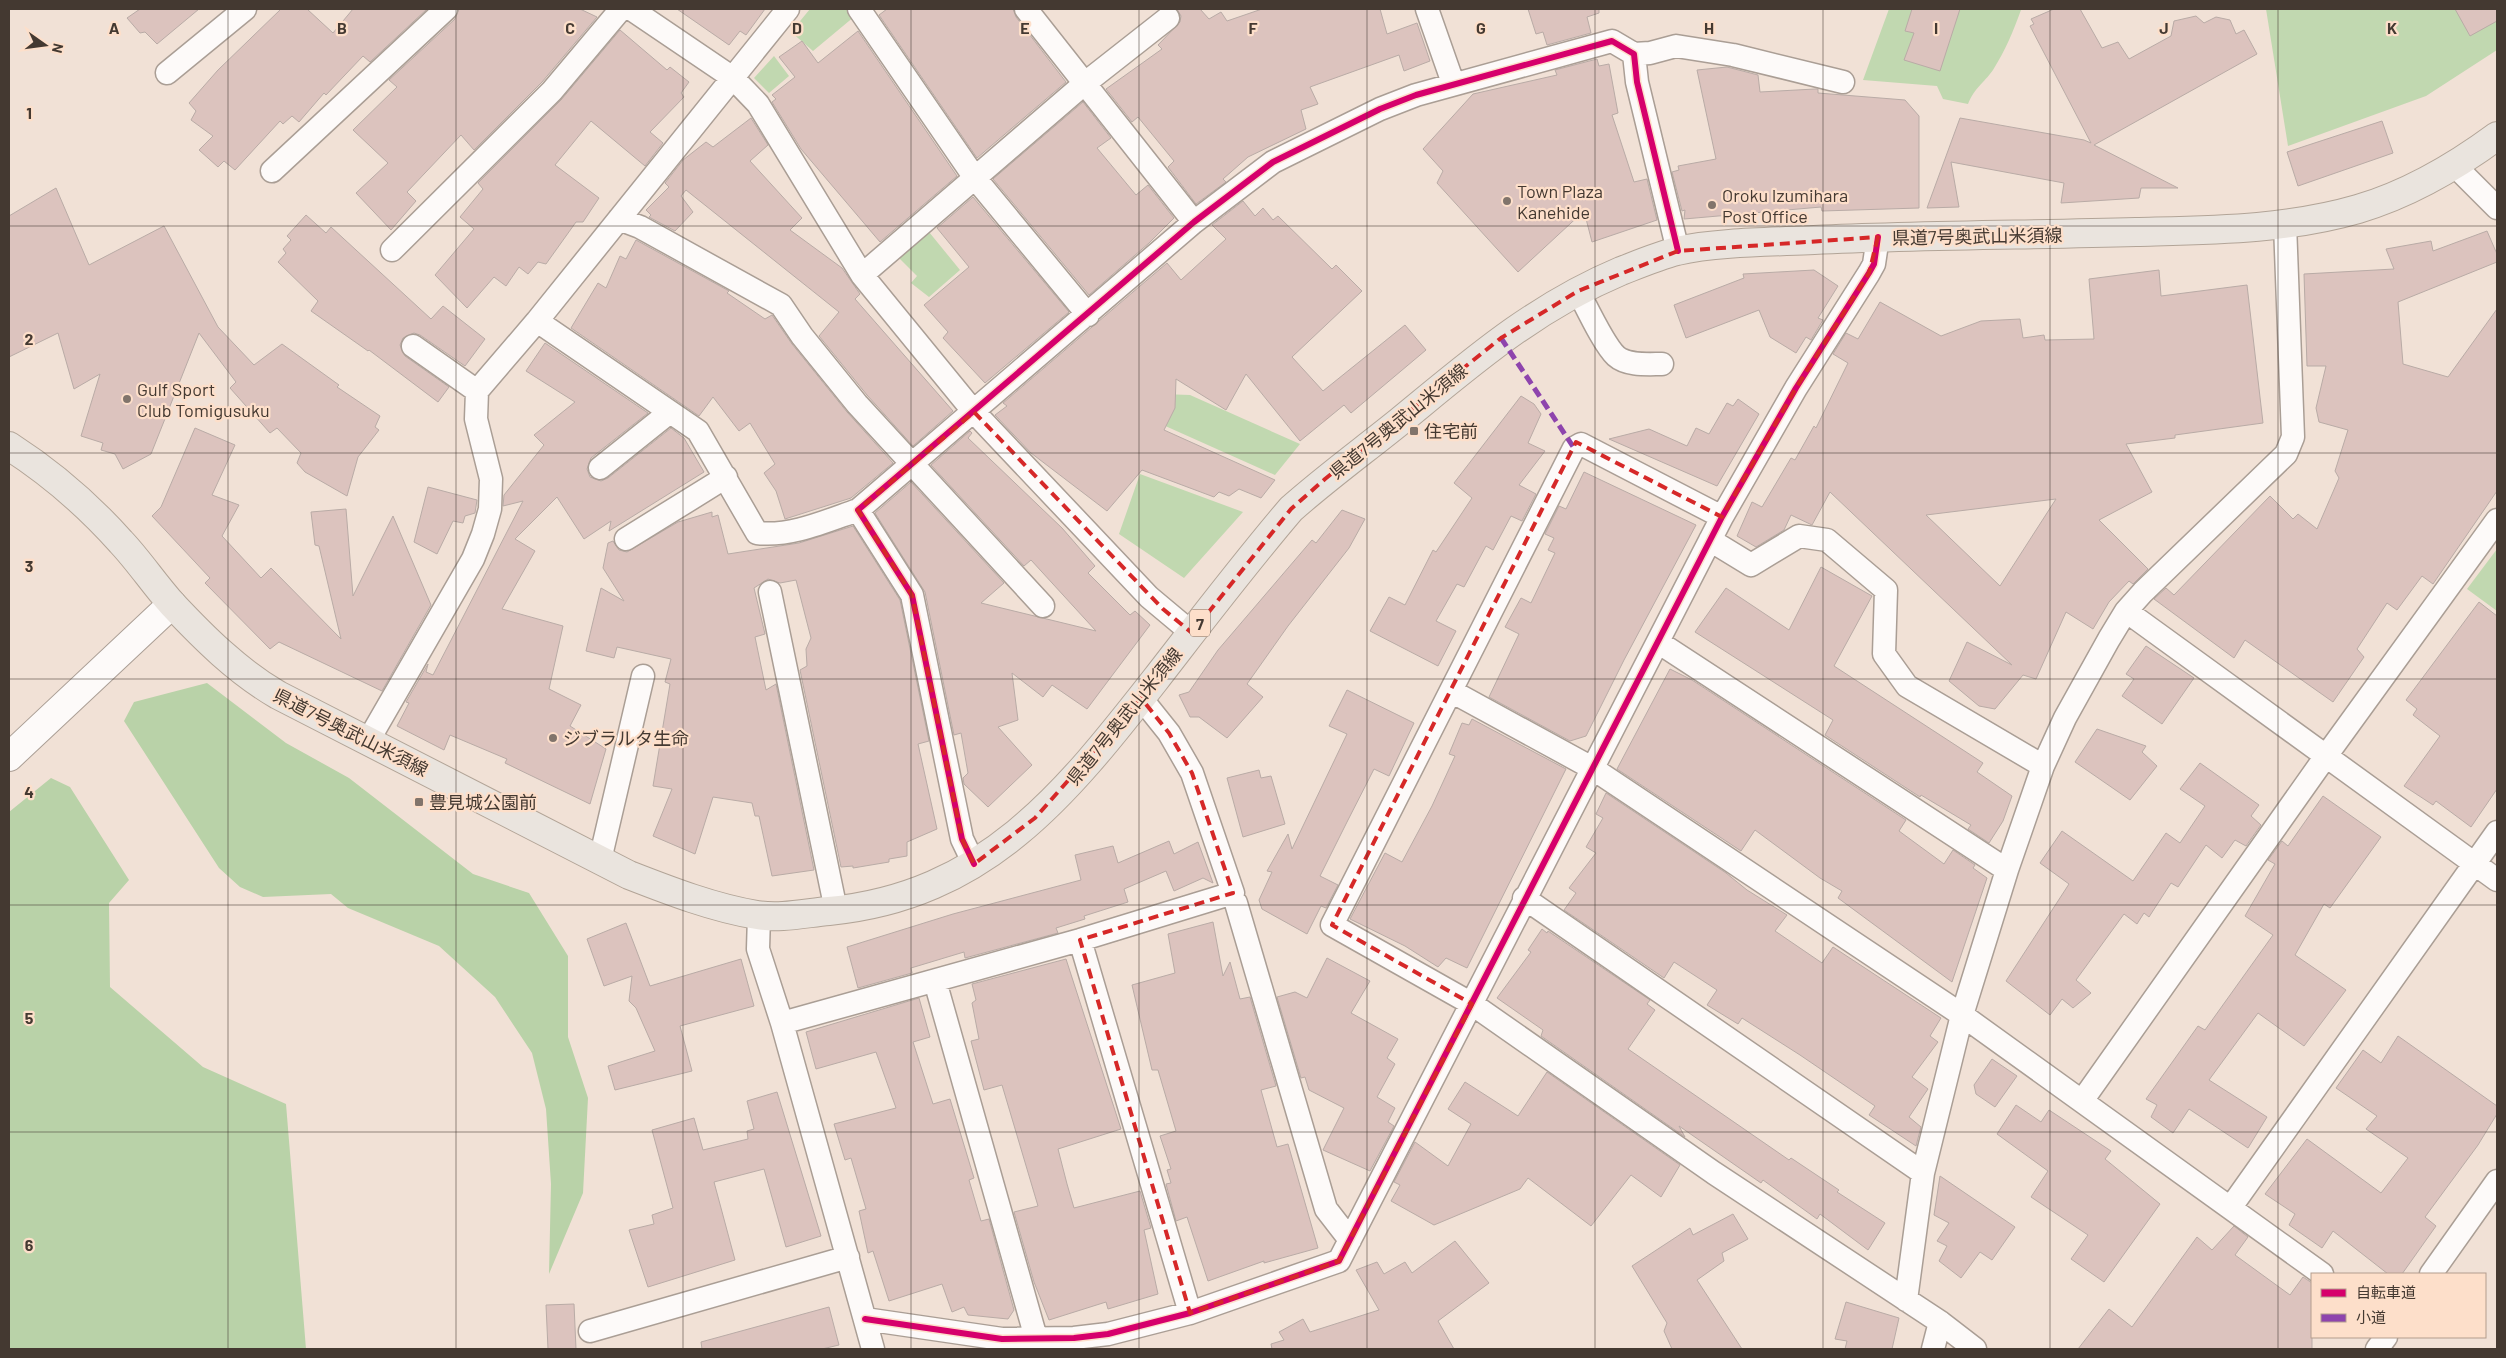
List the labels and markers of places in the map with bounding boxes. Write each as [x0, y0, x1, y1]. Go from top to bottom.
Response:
place label: Town Plaza Kanehide [1517, 180, 1603, 223]
place label: Oroku Izumihara Post Office [1722, 184, 1848, 227]
marker: Town Plaza Kanehide [1501, 195, 1513, 207]
marker: Oroku Izumihara Post Office [1706, 199, 1718, 211]
place label: Gulf Sport Club Tomigusuku [137, 378, 270, 421]
marker: Gulf Sport Club Tomigusuku [121, 393, 133, 405]
place label: 住宅前 [1424, 420, 1478, 442]
marker: 住宅前 [1408, 425, 1420, 437]
place label: ジブラルタ生命 [563, 727, 689, 749]
marker: ジブラルタ生命 [547, 732, 559, 744]
place label: 豊見城公園前 [429, 791, 537, 813]
marker: 豊見城公園前 [413, 796, 425, 808]

